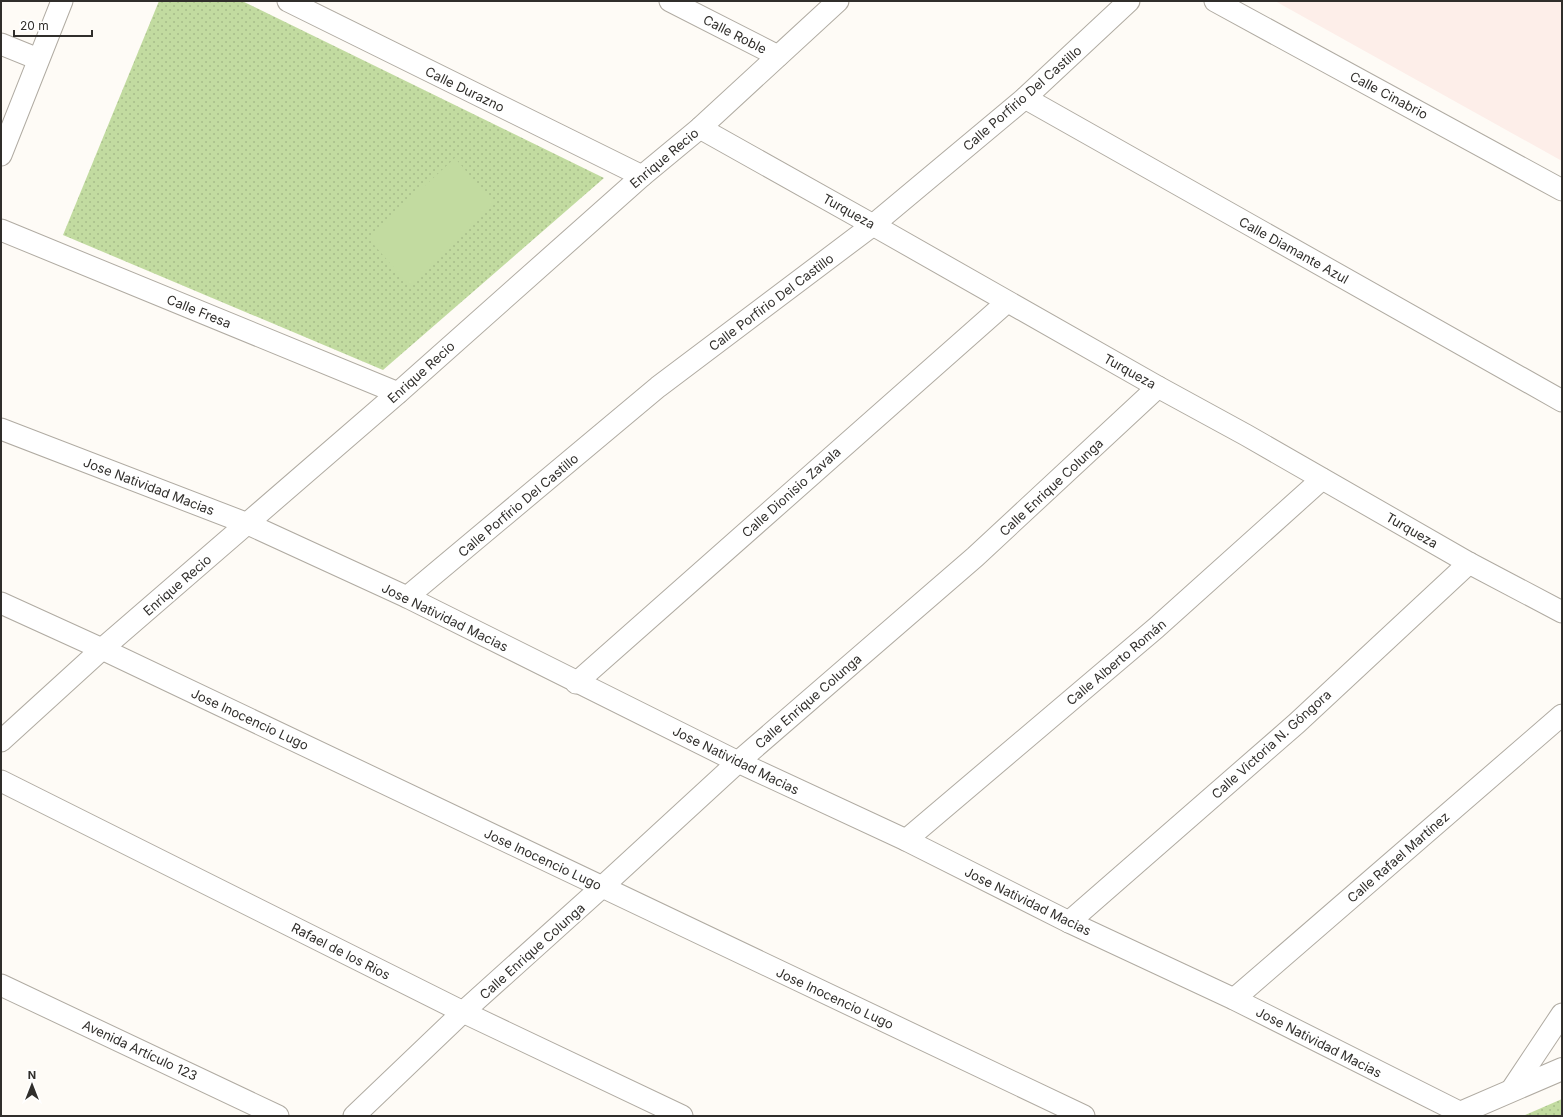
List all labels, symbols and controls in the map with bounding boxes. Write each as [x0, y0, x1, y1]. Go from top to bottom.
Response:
street label: Calle Roble [701, 11, 769, 57]
scale bar [14, 12, 92, 38]
text: 20 m [20, 18, 49, 33]
street label: Calle Porfirio Del Castillo [959, 42, 1085, 154]
street label: Calle Durazno [423, 63, 507, 115]
street label: Calle Cinabrio [1347, 68, 1431, 122]
street label: Enrique Recio [626, 125, 702, 191]
street label: Turqueza [820, 190, 878, 232]
street label: Calle Diamante Azul [1236, 213, 1352, 287]
street label: Calle Porfirio Del Castillo [705, 250, 837, 354]
street label: Calle Fresa [164, 291, 234, 331]
street label: Enrique Recio [384, 338, 458, 406]
street label: Turqueza [1101, 350, 1159, 392]
street label: Calle Enrique Colunga [996, 435, 1106, 539]
street label: Calle Dionisio Zavala [738, 443, 844, 541]
street label: Calle Porfirio Del Castillo [455, 450, 582, 560]
street label: Jose Natividad Macias [81, 454, 217, 518]
street label: Turqueza [1383, 509, 1441, 551]
street label: Enrique Recio [140, 551, 214, 619]
street label: Jose Natividad Macias [379, 579, 511, 655]
street label: Calle Alberto Román [1063, 616, 1169, 708]
street label: Calle Enrique Colunga [751, 650, 865, 752]
street label: Jose Inocencio Lugo [189, 685, 311, 753]
street label: Calle Victoria N. Góngora [1208, 686, 1334, 802]
street label: Jose Natividad Macias [670, 722, 802, 798]
street label: Calle Rafael Martínez [1344, 808, 1452, 906]
street label: Jose Inocencio Lugo [482, 825, 604, 893]
street label: Jose Natividad Macias [962, 863, 1094, 939]
street label: Calle Enrique Colunga [476, 900, 588, 1002]
street label: Rafael de los Rios [289, 919, 393, 983]
street label: Jose Inocencio Lugo [774, 964, 896, 1032]
street label: Jose Natividad Macias [1253, 1003, 1385, 1081]
street label: Avenida Artículo 123 [80, 1016, 200, 1084]
north arrow [12, 1065, 52, 1105]
text: N [28, 1068, 36, 1082]

